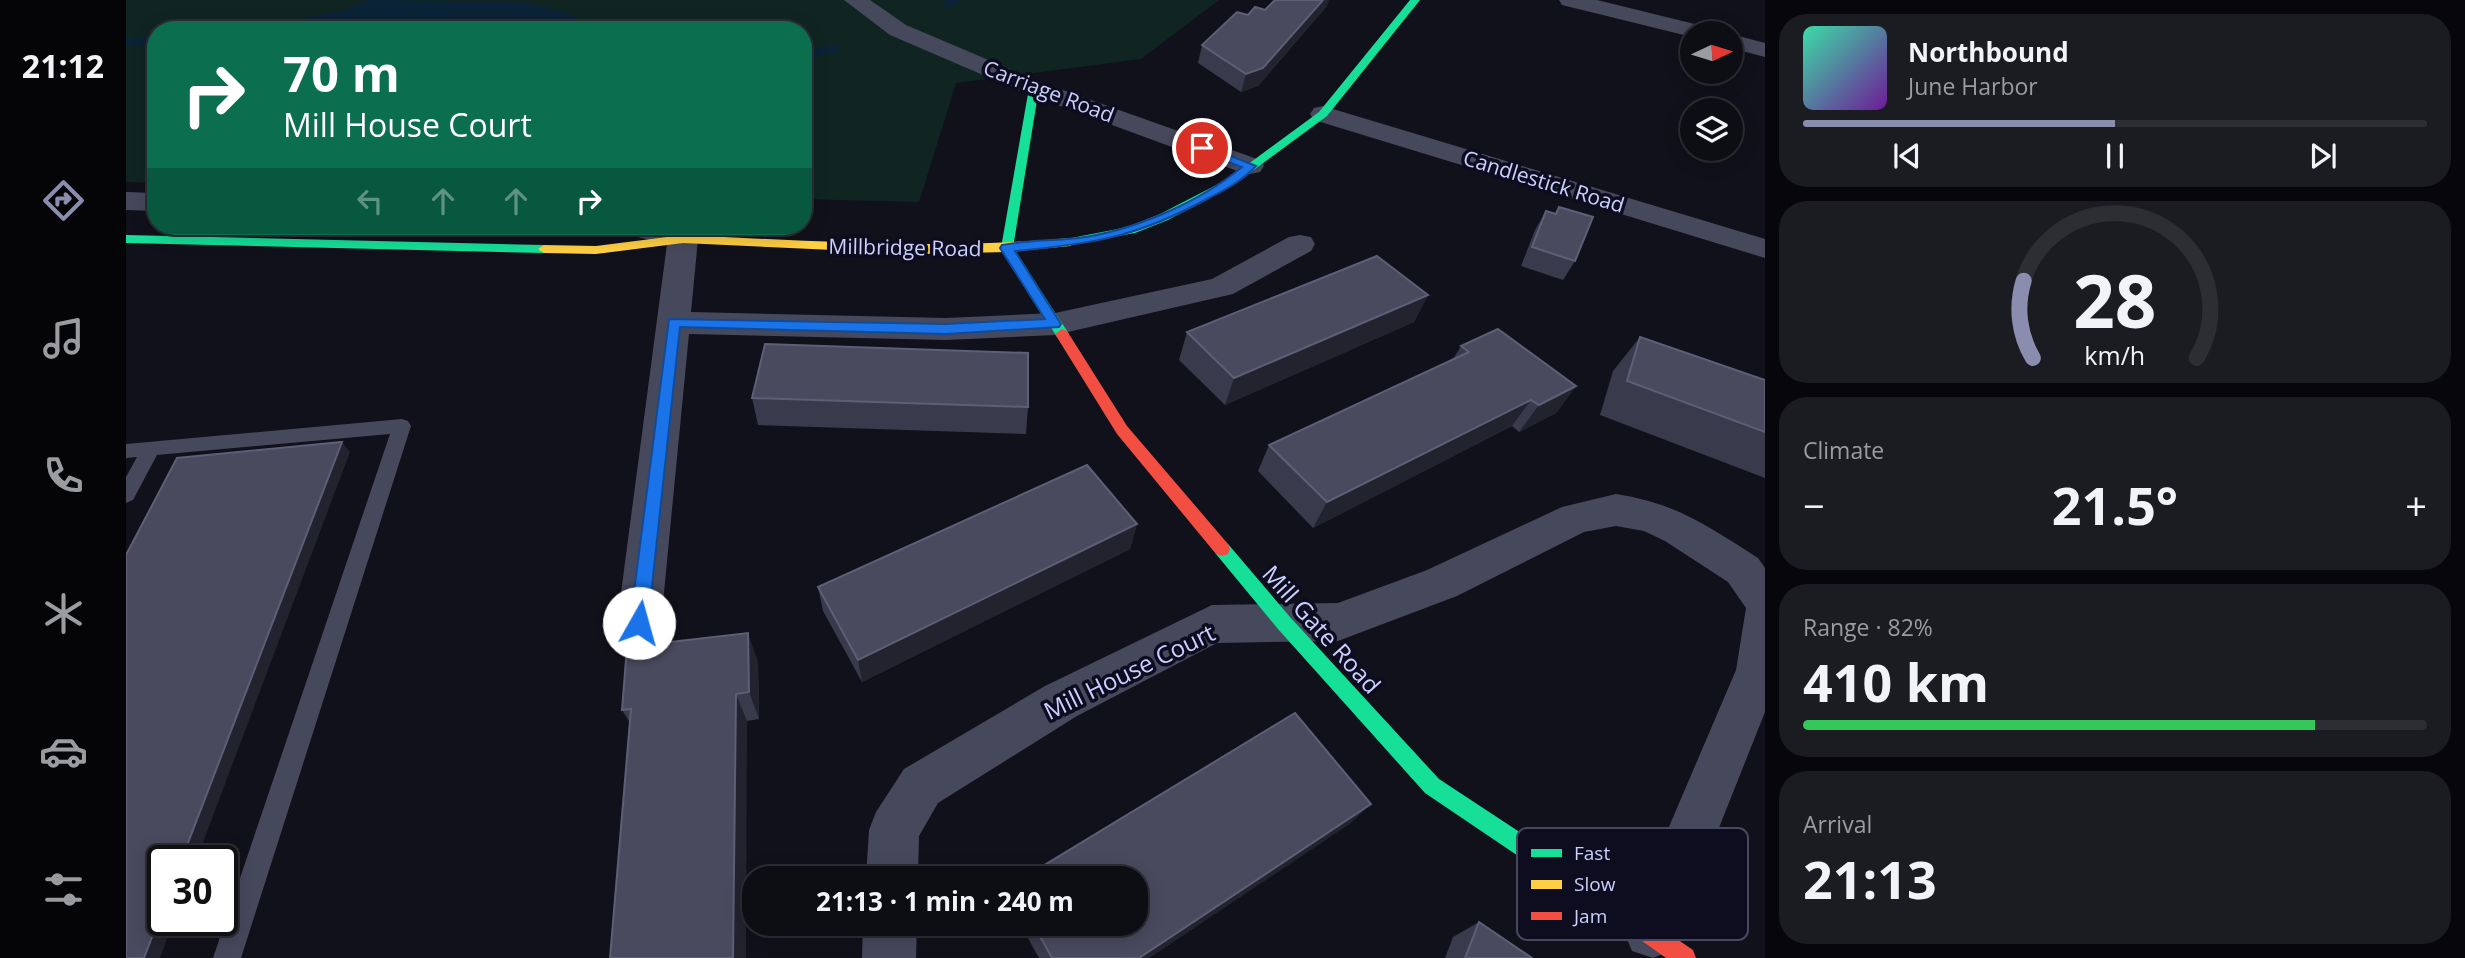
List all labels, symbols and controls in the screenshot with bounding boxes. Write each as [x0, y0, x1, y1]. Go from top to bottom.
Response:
north arrow [1680, 21, 1743, 84]
map controls [1680, 21, 1743, 161]
text: Northbound [1908, 34, 2069, 70]
text: 70 m [283, 40, 400, 106]
text: 21:12 [22, 44, 104, 87]
icon: right [168, 49, 259, 140]
street label: Carriage Road [980, 53, 1118, 129]
text: June Harbor [1908, 70, 2038, 102]
button: layers [1680, 98, 1743, 161]
text: Mill House Court [283, 103, 532, 146]
pin [1172, 118, 1232, 178]
icon: arrive [1183, 129, 1221, 167]
icon: previous [1888, 137, 1926, 175]
icon: pause [2096, 137, 2134, 175]
icon: next [2304, 137, 2342, 175]
street label: Candlestick Road [1460, 143, 1628, 219]
icon: directions [39, 176, 88, 225]
icon: left [351, 182, 389, 220]
icon: ahead [424, 182, 462, 220]
icon: ahead [497, 182, 535, 220]
icon: right [570, 182, 608, 220]
street label: Millbridge Road [828, 232, 982, 262]
text: 28 [2073, 250, 2157, 349]
icon: music [39, 314, 88, 363]
text: km/h [2085, 338, 2145, 372]
text: Climate [1803, 434, 1884, 466]
icon: phone [39, 451, 88, 500]
text: 21.5° [2052, 469, 2178, 540]
text: − [1803, 479, 1825, 531]
text: + [2405, 479, 2427, 531]
street label: Mill Gate Road [1255, 558, 1389, 700]
position arrow [602, 586, 676, 660]
icon: climate [39, 589, 88, 638]
text: Range · 82% [1803, 611, 1933, 643]
street label: Mill House Court [1038, 615, 1220, 727]
text: 410 km [1803, 646, 1989, 717]
icon: car [39, 727, 88, 776]
text: Arrival [1803, 808, 1872, 840]
legend [1517, 828, 1748, 940]
text: Fast [1574, 840, 1610, 866]
text: 21:13 [1803, 843, 1937, 914]
speed limit sign: 30 [147, 845, 238, 936]
icon: filters [39, 865, 88, 914]
text: Slow [1574, 871, 1616, 897]
text: 21:13 · 1 min · 240 m [816, 883, 1074, 919]
text: Jam [1572, 903, 1607, 929]

